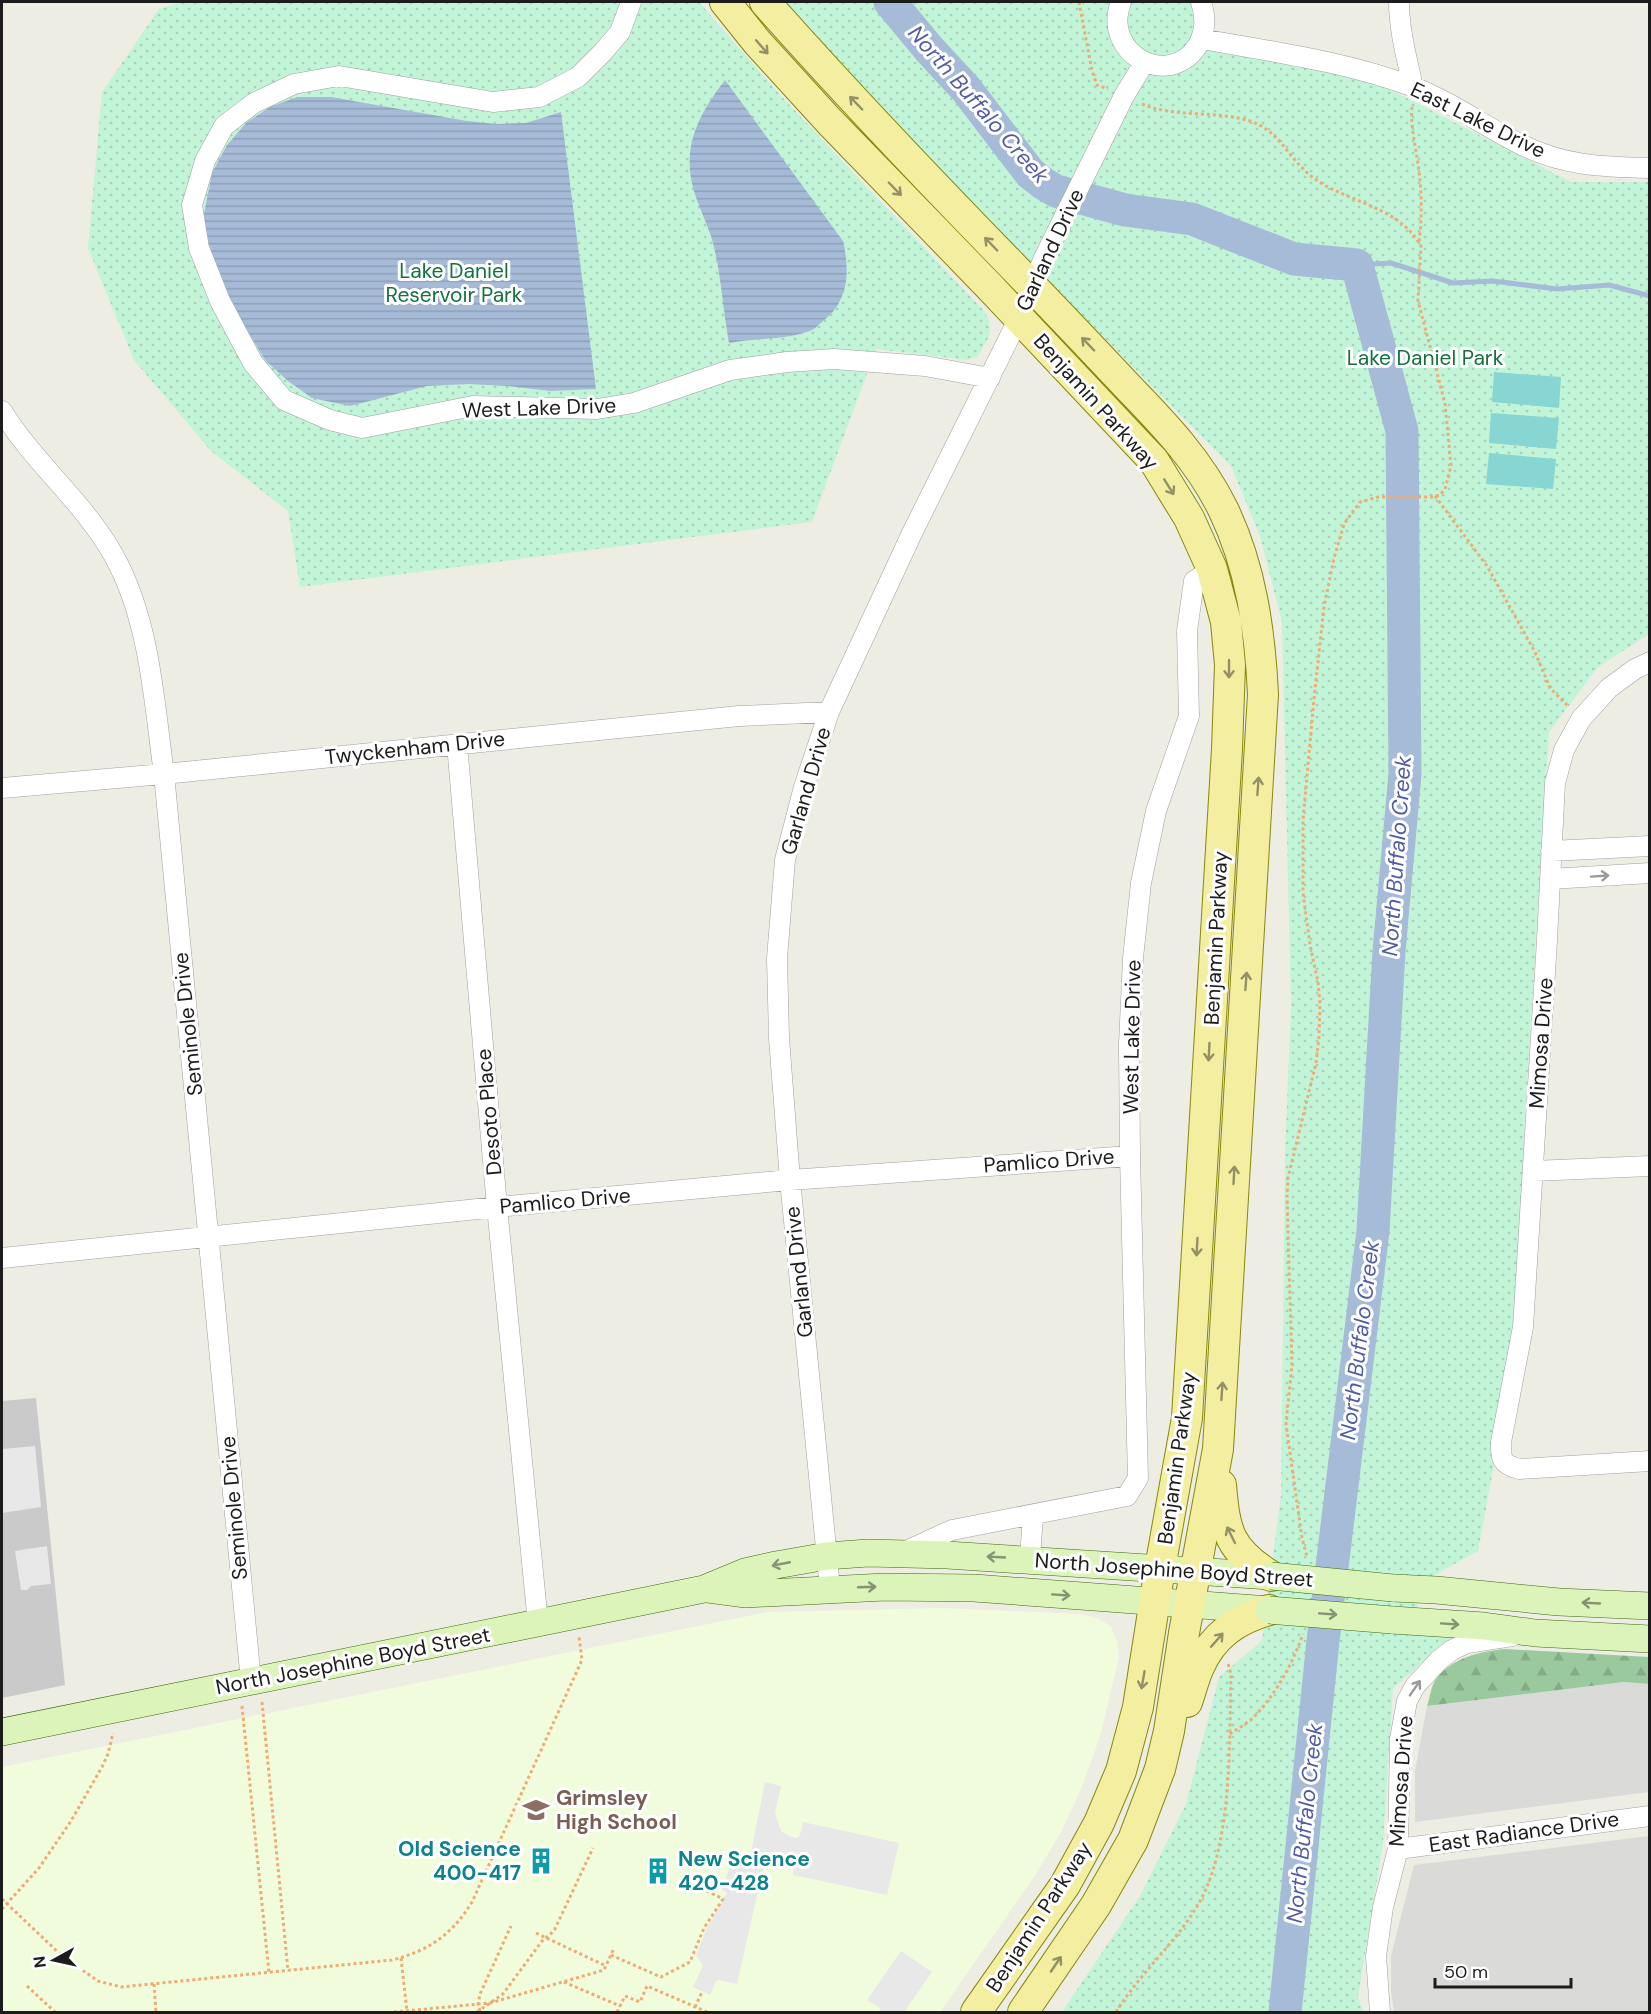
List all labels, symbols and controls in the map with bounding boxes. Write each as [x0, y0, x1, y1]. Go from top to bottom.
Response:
water label: North Buffalo Creek [902, 19, 1056, 190]
one-way arrow [755, 39, 769, 54]
street label: East Lake Drive [1406, 75, 1550, 165]
one-way arrow [849, 95, 863, 110]
one-way arrow [887, 182, 902, 197]
street label: Garland Drive [1009, 184, 1091, 316]
one-way arrow [984, 236, 998, 251]
park label: Lake Daniel Reservoir Park [386, 257, 523, 309]
street label: Benjamin Parkway [1027, 328, 1165, 476]
one-way arrow [1081, 336, 1096, 351]
park label: Lake Daniel Park [1347, 344, 1504, 372]
street label: West Lake Drive [461, 391, 617, 425]
one-way arrow [1163, 478, 1176, 495]
one-way arrow [1223, 659, 1235, 679]
street label: Garland Drive [774, 724, 838, 858]
street label: Twyckenham Drive [324, 725, 506, 771]
water label: North Buffalo Creek [1375, 754, 1418, 957]
one-way arrow [1252, 776, 1263, 796]
street label: Benjamin Parkway [1197, 850, 1235, 1026]
one-way arrow [1589, 871, 1609, 882]
street label: Seminole Drive [167, 951, 209, 1097]
street label: West Lake Drive [1117, 959, 1147, 1115]
one-way arrow [1240, 971, 1251, 991]
street label: Mimosa Drive [1522, 977, 1560, 1109]
one-way arrow [1203, 1042, 1214, 1062]
street label: Desoto Place [470, 1047, 508, 1177]
street label: Pamlico Drive [983, 1142, 1116, 1180]
one-way arrow [1229, 1166, 1240, 1186]
street label: Pamlico Drive [498, 1181, 632, 1221]
street label: Garland Drive [778, 1205, 820, 1339]
one-way arrow [1191, 1237, 1202, 1257]
water label: North Buffalo Creek [1333, 1238, 1386, 1442]
street label: Benjamin Parkway [1151, 1369, 1203, 1546]
one-way arrow [1217, 1381, 1228, 1401]
street label: Seminole Drive [214, 1435, 254, 1581]
one-way arrow [1224, 1527, 1236, 1545]
street label: North Josephine Boyd Street [1034, 1546, 1314, 1594]
one-way arrow [987, 1552, 1007, 1563]
one-way arrow [772, 1559, 792, 1570]
one-way arrow [856, 1582, 876, 1593]
one-way arrow [1051, 1590, 1071, 1601]
one-way arrow [1582, 1598, 1602, 1609]
one-way arrow [1317, 1609, 1337, 1620]
one-way arrow [1440, 1619, 1460, 1630]
street label: North Josephine Boyd Street [213, 1621, 493, 1701]
one-way arrow [1211, 1632, 1224, 1648]
one-way arrow [1137, 1670, 1148, 1689]
one-way arrow [1409, 1681, 1421, 1697]
street label: Mimosa Drive [1382, 1715, 1420, 1847]
water label: North Buffalo Creek [1280, 1721, 1329, 1924]
place label: Grimsley High School [556, 1784, 677, 1836]
school or university icon: Grimsley High School [521, 1795, 551, 1825]
street label: East Radiance Drive [1427, 1805, 1621, 1859]
place label: Old Science 400-417 [398, 1835, 521, 1887]
street label: Benjamin Parkway [980, 1836, 1098, 1998]
place label: New Science 420-428 [678, 1845, 810, 1897]
building icon: Old Science 400-417 [526, 1846, 556, 1876]
building icon: New Science 420-428 [643, 1856, 673, 1886]
north arrow [24, 1930, 84, 1990]
scale bar [1435, 1951, 1572, 1989]
text: N [28, 1955, 51, 1969]
one-way arrow [1050, 1956, 1062, 1972]
text: 50 m [1444, 1960, 1488, 1984]

